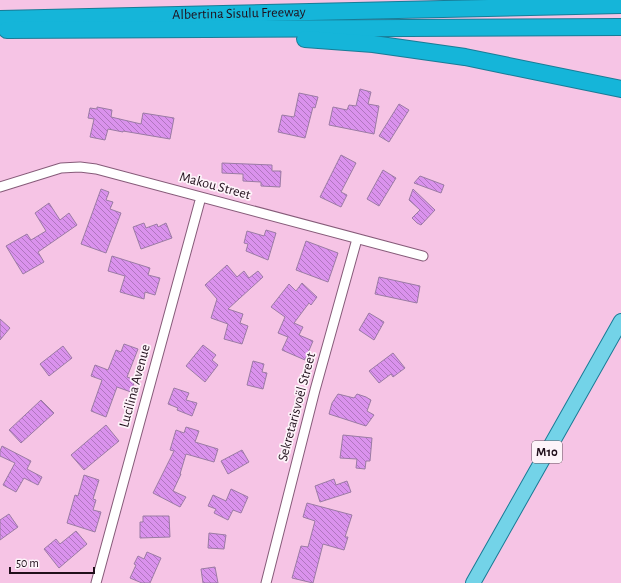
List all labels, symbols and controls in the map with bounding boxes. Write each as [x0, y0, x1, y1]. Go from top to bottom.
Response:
street label: Albertina Sisulu Freeway [172, 5, 306, 22]
street label: Makou Street [178, 170, 252, 202]
street label: Lucilina Avenue [117, 343, 153, 429]
street label: Sekretarisvoël Street [276, 351, 318, 463]
road number: M10 [532, 441, 562, 463]
scale bar [10, 549, 94, 575]
text: 50 m [16, 557, 39, 569]

